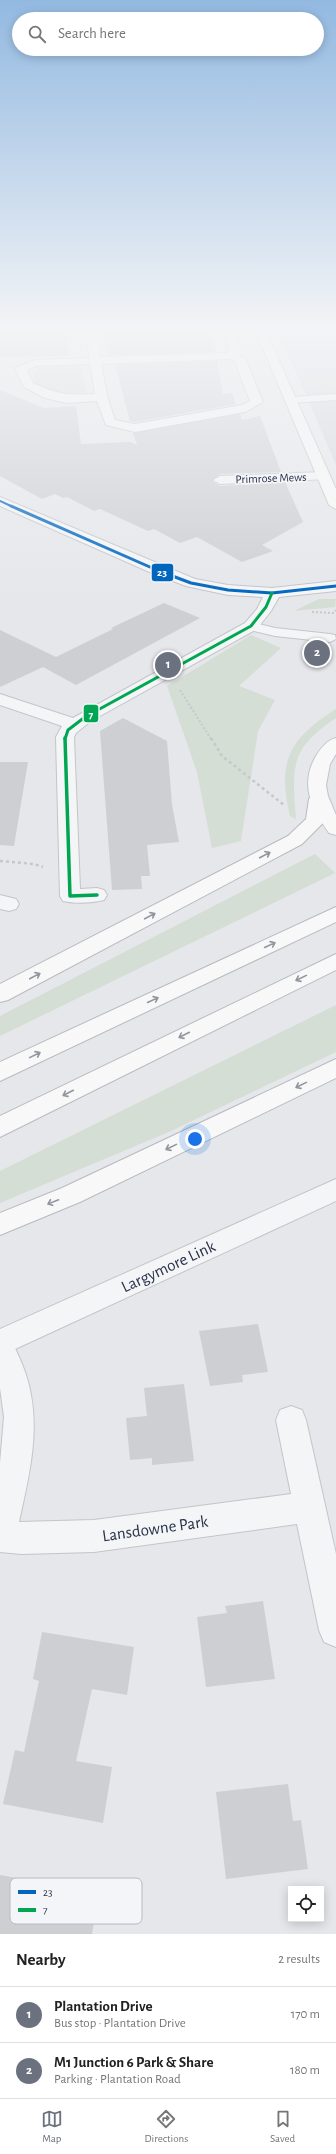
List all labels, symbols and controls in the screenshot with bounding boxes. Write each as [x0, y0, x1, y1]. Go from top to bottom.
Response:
search box [12, 12, 324, 56]
icon: search [26, 23, 48, 45]
text: Search here [58, 26, 126, 41]
street label: Primrose Mews [235, 471, 307, 485]
line badge: 23 [151, 563, 174, 582]
text: 23 [157, 567, 167, 578]
pin: 2 [304, 638, 330, 668]
pin: 1 [155, 650, 181, 680]
line badge: 7 [83, 704, 99, 723]
text: 7 [89, 709, 94, 720]
one-way arrow [259, 851, 271, 859]
one-way arrow [144, 912, 156, 919]
one-way arrow [264, 941, 276, 948]
one-way arrow [28, 972, 40, 979]
one-way arrow [295, 975, 307, 982]
one-way arrow [146, 996, 158, 1003]
one-way arrow [179, 1032, 191, 1039]
one-way arrow [29, 1051, 41, 1058]
one-way arrow [295, 1082, 307, 1089]
one-way arrow [62, 1090, 74, 1097]
your location [185, 1129, 205, 1149]
one-way arrow [165, 1144, 177, 1151]
one-way arrow [48, 1199, 60, 1207]
street label: Largymore Link [119, 1237, 218, 1296]
street label: Lansdowne Park [101, 1513, 209, 1544]
legend [10, 1878, 142, 1924]
map controls [288, 1886, 324, 1922]
button: locate [288, 1886, 324, 1922]
text: 23 [43, 1887, 53, 1898]
text: 7 [43, 1905, 48, 1916]
text: Nearby [16, 1951, 66, 1968]
text: 2 results [278, 1953, 320, 1966]
text: Plantation Drive [54, 1999, 153, 2014]
text: 1 [27, 2008, 31, 2021]
text: 170 m [291, 2008, 320, 2021]
text: Bus stop · Plantation Drive [54, 2017, 186, 2030]
text: M1 Junction 6 Park & Share [54, 2055, 214, 2070]
text: 2 [26, 2064, 32, 2077]
text: 180 m [290, 2064, 320, 2077]
text: Parking · Plantation Road [54, 2073, 181, 2086]
tab: Map [41, 2108, 63, 2145]
tab: Directions [144, 2108, 188, 2145]
tab: Saved [270, 2108, 295, 2145]

